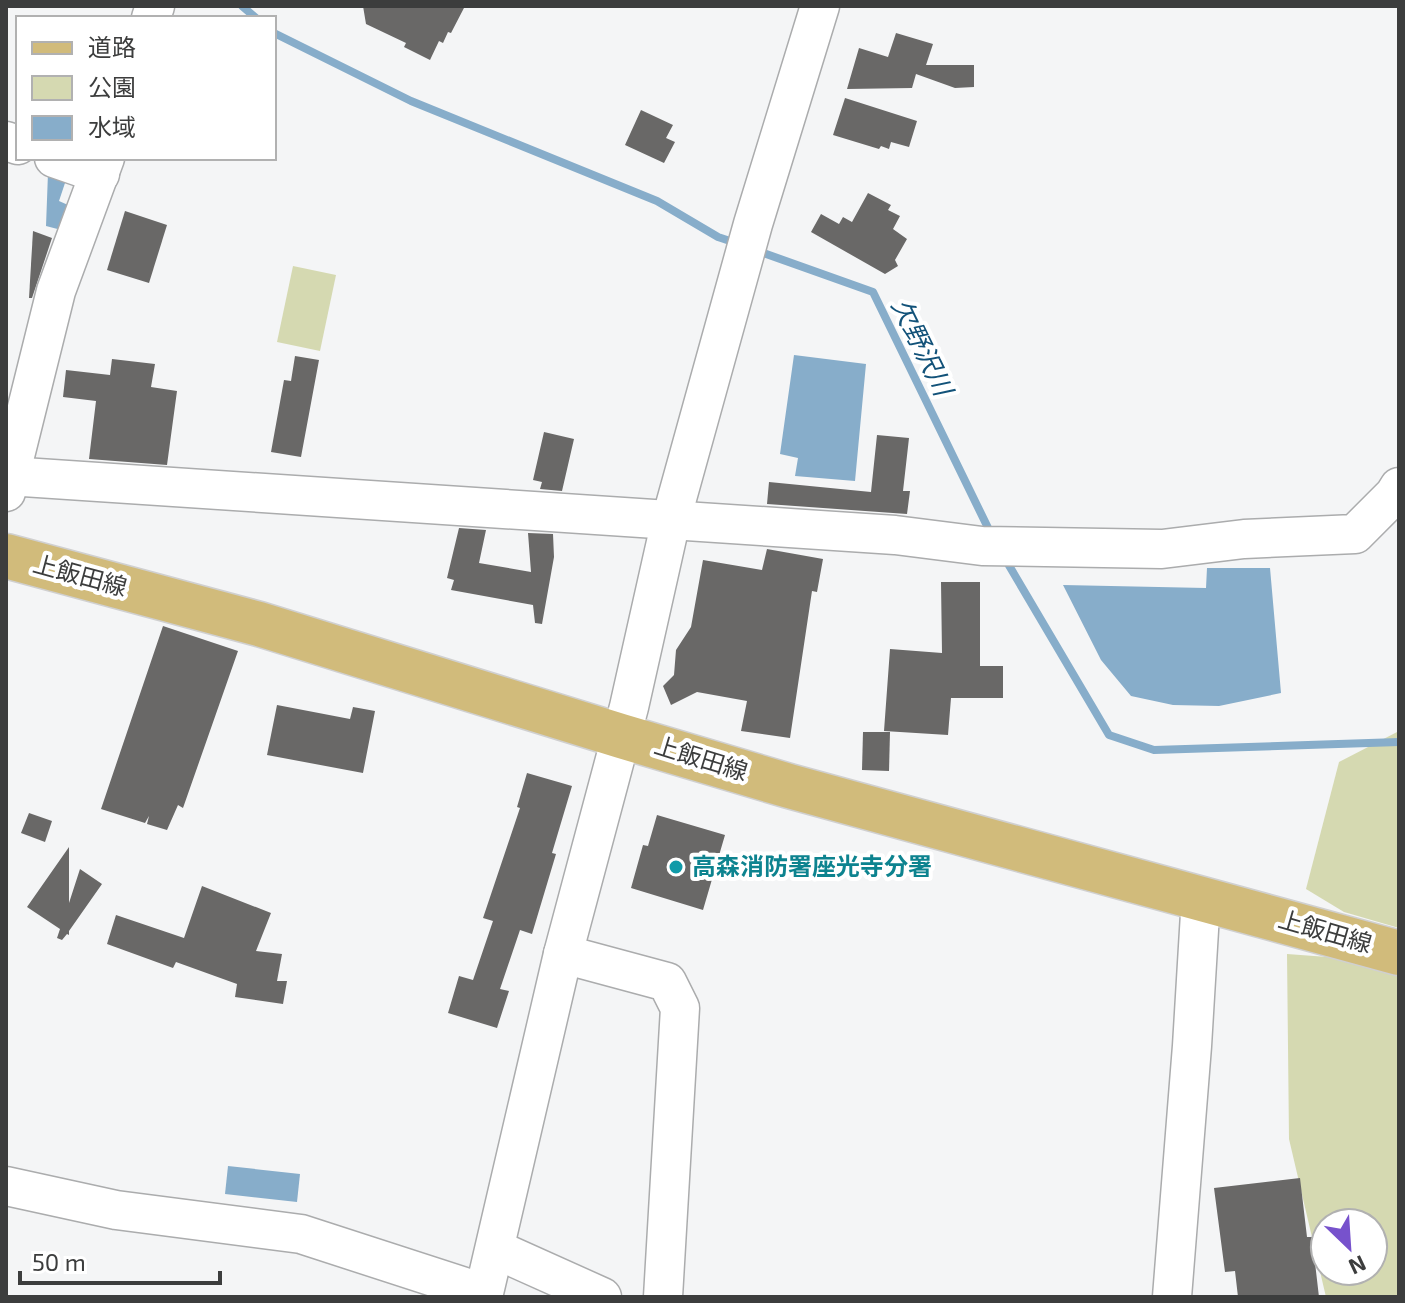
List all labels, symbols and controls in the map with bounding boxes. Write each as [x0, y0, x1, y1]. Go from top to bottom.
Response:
legend [16, 16, 276, 160]
text: 道路 [88, 32, 136, 61]
text: 公園 [88, 72, 136, 101]
text: 水域 [88, 112, 136, 141]
water label: 欠野沢川 [887, 293, 961, 403]
street label: 上飯田線 [30, 548, 131, 601]
street label: 上飯田線 [651, 730, 752, 785]
place label: 高森消防署座光寺分署 [692, 851, 932, 880]
marker: 高森消防署座光寺分署 [667, 858, 685, 876]
street label: 上飯田線 [1275, 903, 1376, 958]
north arrow [1309, 1207, 1389, 1287]
scale bar [20, 1235, 220, 1285]
text: 50 m [32, 1247, 86, 1276]
text: N [1345, 1251, 1371, 1281]

